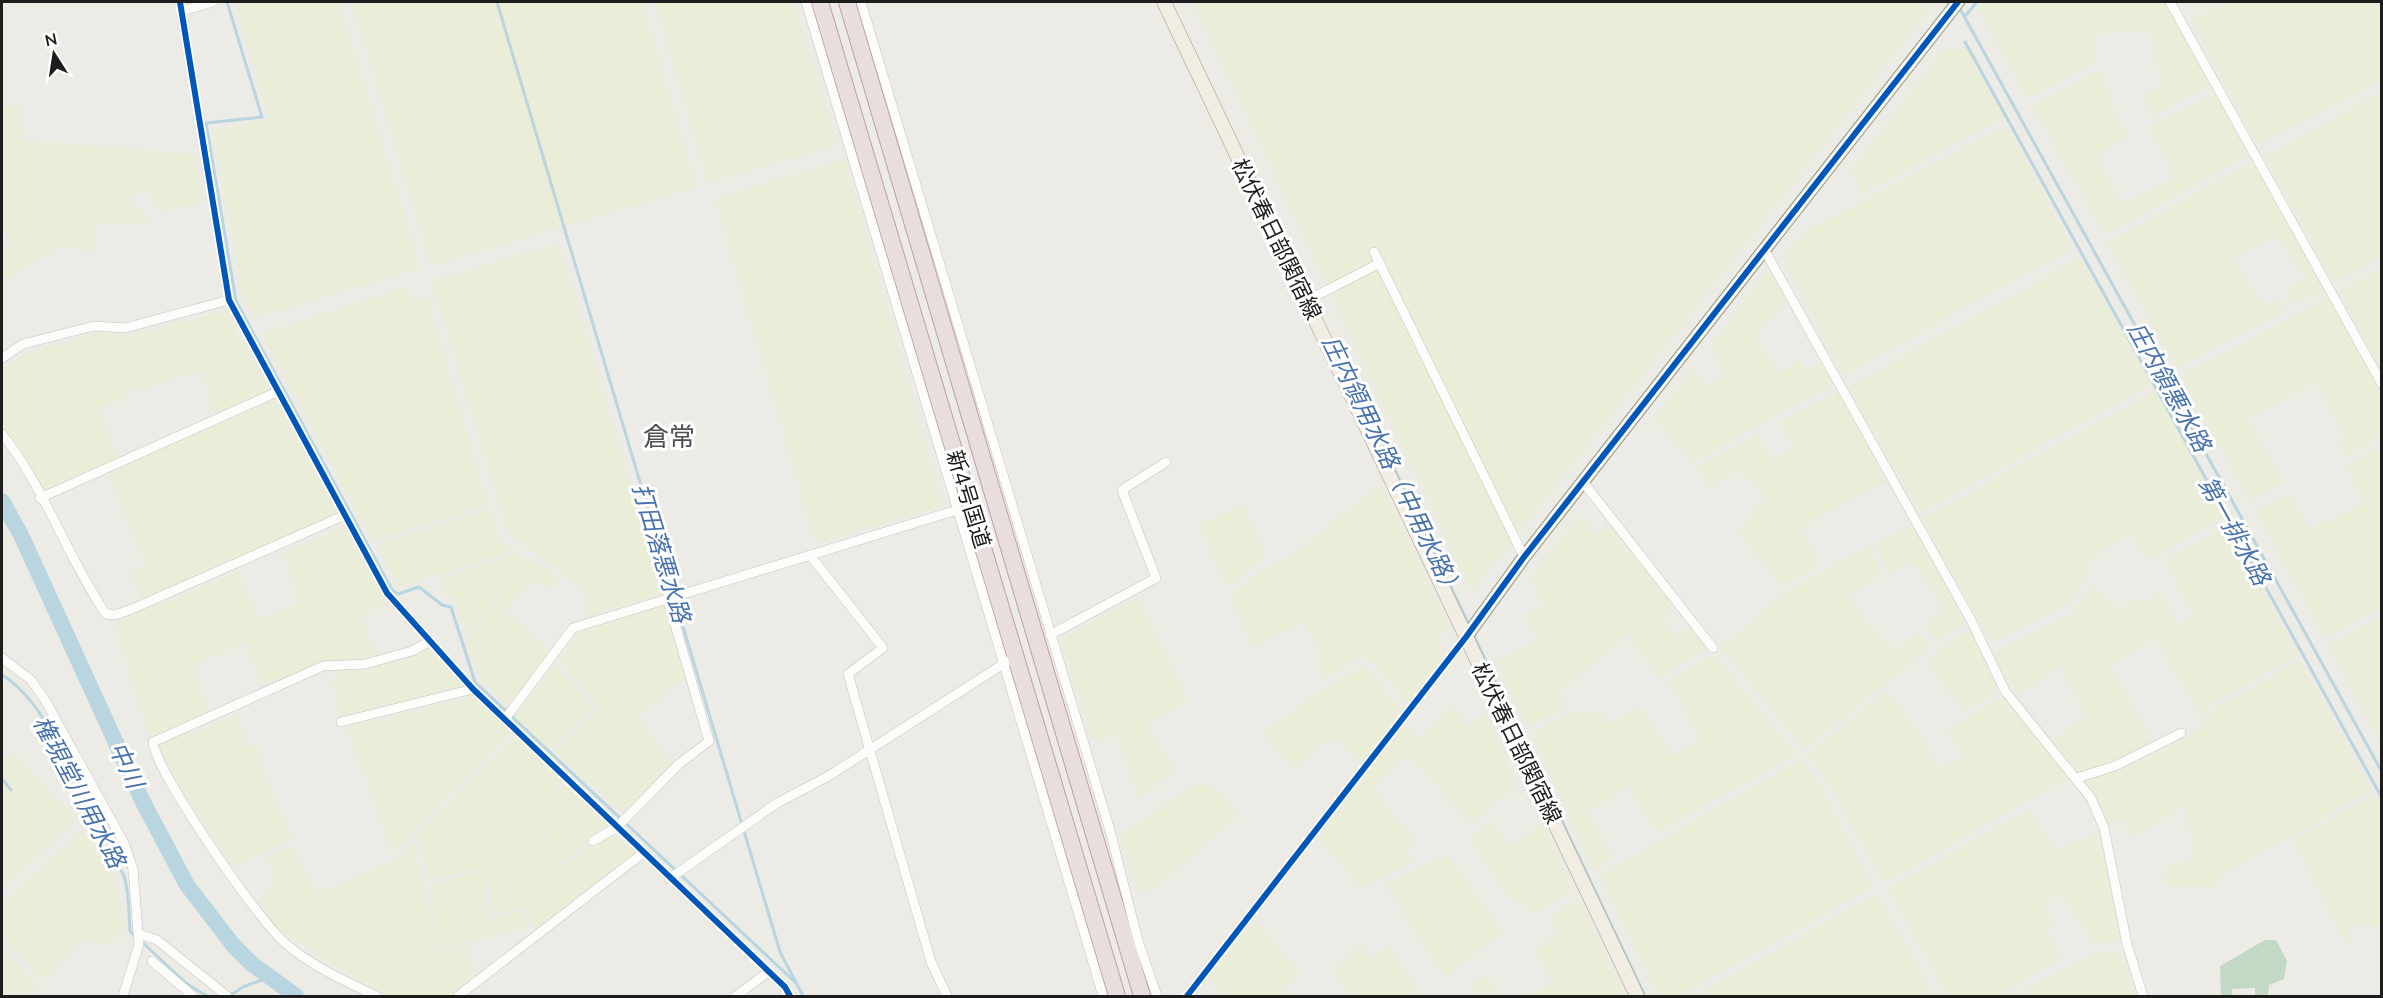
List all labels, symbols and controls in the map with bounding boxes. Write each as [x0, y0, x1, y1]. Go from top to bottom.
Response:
north arrow [24, 24, 84, 84]
text: N [43, 28, 59, 50]
street label: 松伏春日部関宿線 [1226, 154, 1328, 324]
water label: 庄内領悪水路 [2122, 316, 2219, 459]
water label: 庄内領用水路（中用水路） [1316, 331, 1470, 603]
district label: 倉常 [643, 420, 695, 453]
street label: 新4号国道 [941, 447, 997, 551]
water label: 第一排水路 [2193, 471, 2278, 592]
water label: 打田落悪水路 [627, 479, 698, 628]
street label: 松伏春日部関宿線 [1466, 658, 1568, 828]
water label: 権現堂川用水路 [27, 710, 134, 875]
water label: 中川 [103, 736, 152, 795]

